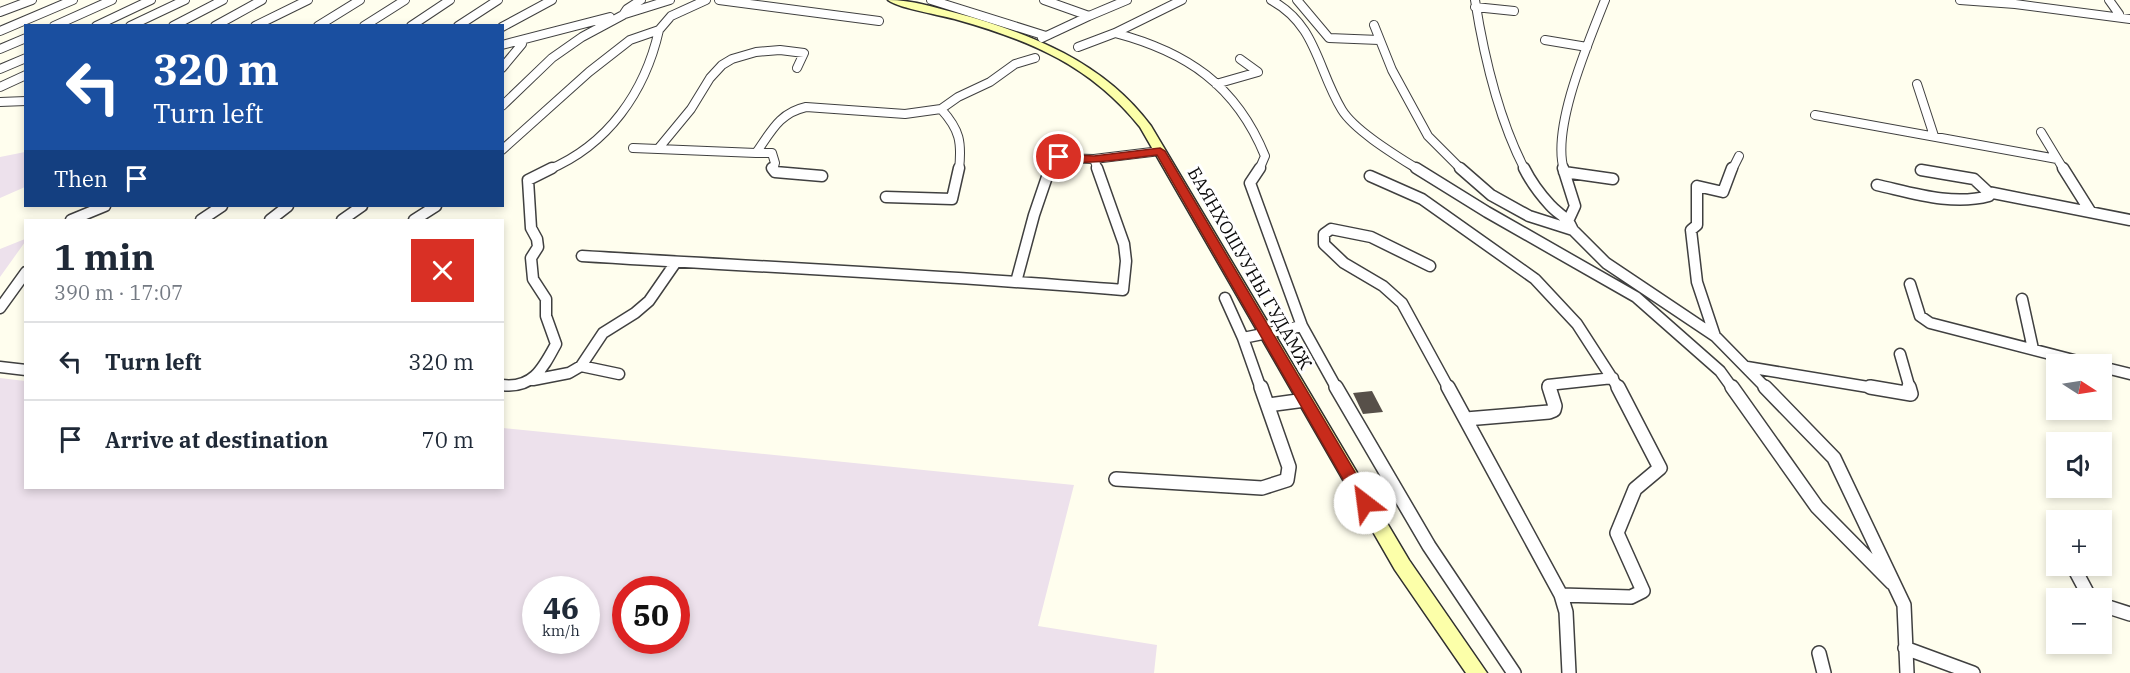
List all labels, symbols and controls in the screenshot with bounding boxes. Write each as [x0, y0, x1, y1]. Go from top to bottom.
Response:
text: 320 m [153, 42, 279, 97]
icon: left [54, 48, 132, 126]
text: Turn left [153, 95, 264, 130]
pin [1033, 131, 1084, 182]
icon: arrive [1042, 140, 1075, 173]
icon: arrive [120, 162, 153, 195]
street label: БАЯНХОШУУНЫ ГУДАМЖ [1183, 163, 1318, 374]
text: Then [54, 164, 108, 193]
text: 1 min [54, 233, 155, 280]
button: close [411, 239, 474, 302]
text: 390 m · 17:07 [54, 279, 183, 306]
icon: left [54, 345, 87, 378]
text: Turn left [105, 347, 201, 376]
text: 320 m [408, 347, 474, 376]
north arrow [2046, 354, 2112, 420]
map controls [2046, 354, 2112, 654]
icon: arrive [54, 423, 87, 456]
text: Arrive at destination [105, 425, 328, 454]
text: 70 m [422, 425, 474, 454]
button: sound [2046, 432, 2112, 498]
position arrow [1333, 471, 1397, 535]
button: + [2046, 510, 2112, 576]
speed limit sign: 50 [612, 576, 690, 654]
text: 46 [543, 588, 579, 627]
button: − [2046, 588, 2112, 654]
text: km/h [542, 621, 580, 640]

